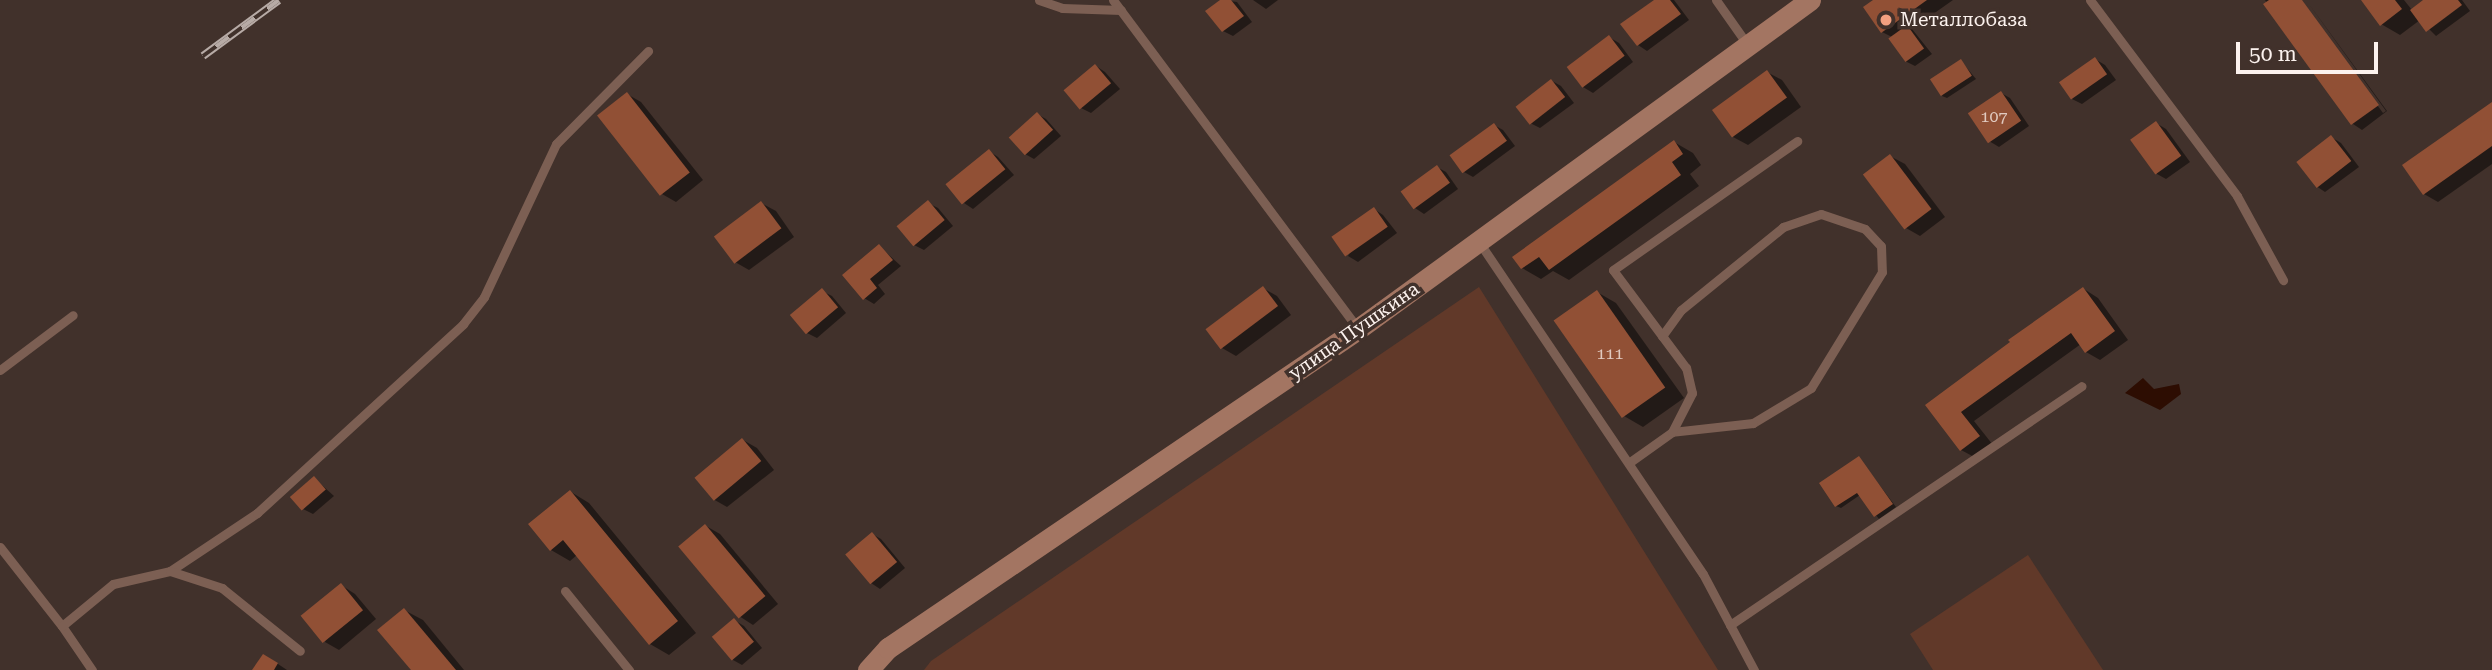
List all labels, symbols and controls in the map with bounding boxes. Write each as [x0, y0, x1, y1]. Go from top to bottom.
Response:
place label: Металлобаза [1900, 9, 2027, 31]
marker: Металлобаза [1878, 12, 1894, 28]
scale bar [2240, 28, 2382, 72]
text: 50 m [2249, 42, 2297, 66]
house number: 107 [1981, 107, 2007, 127]
street label: улица Пушкина [1284, 277, 1424, 385]
house number: 111 [1597, 344, 1623, 364]

